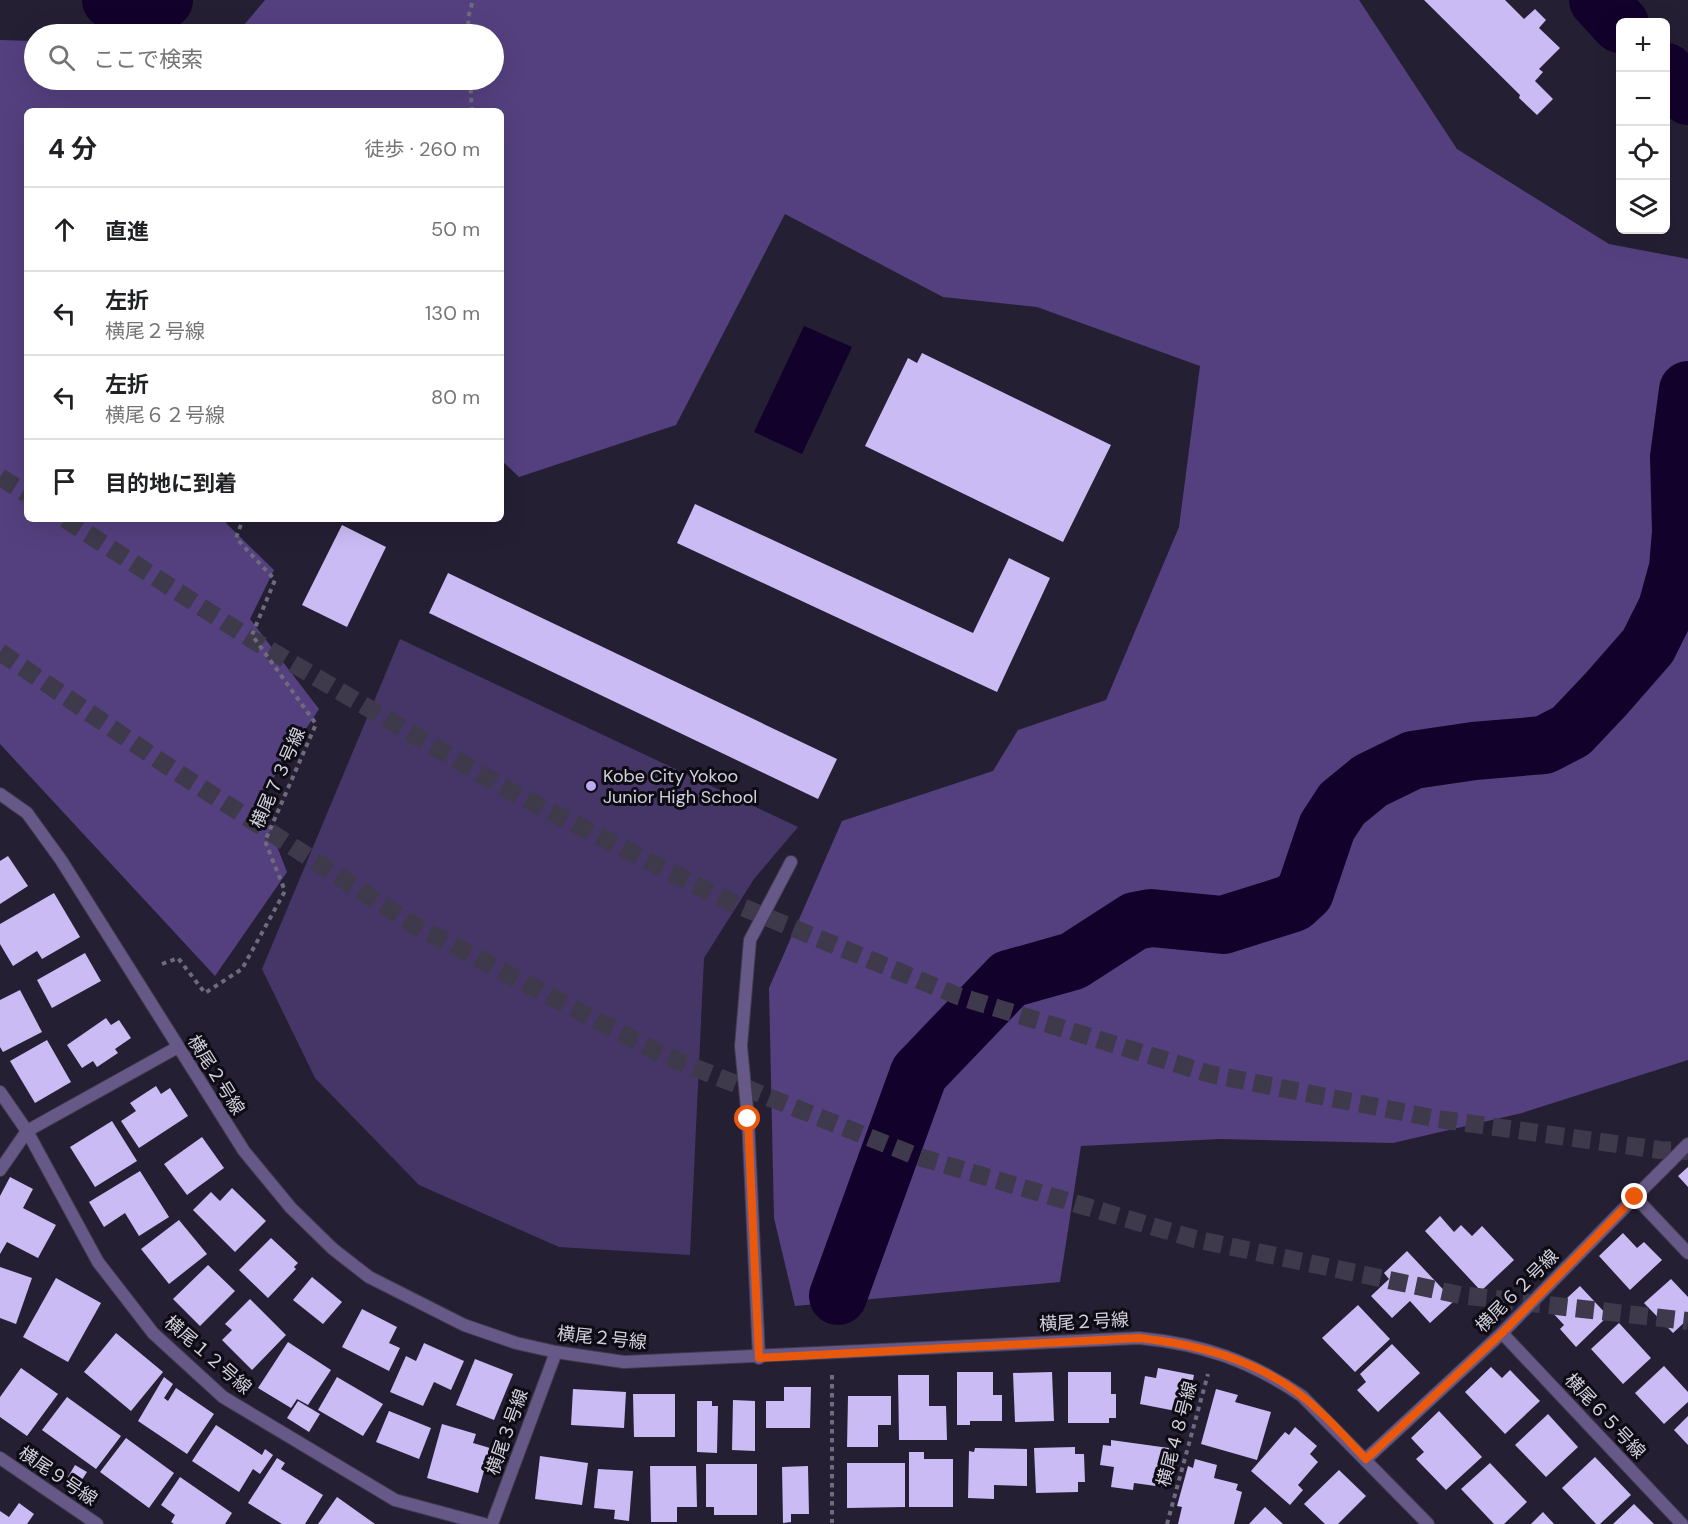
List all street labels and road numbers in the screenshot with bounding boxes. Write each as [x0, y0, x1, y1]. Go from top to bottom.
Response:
street label: 横尾７３号線 [245, 724, 311, 832]
street label: 横尾２号線 [182, 1030, 250, 1120]
street label: 横尾６２号線 [1470, 1244, 1564, 1338]
street label: 横尾２号線 [1038, 1308, 1130, 1336]
street label: 横尾１２号線 [159, 1311, 257, 1399]
street label: 横尾２号線 [556, 1321, 648, 1355]
street label: 横尾６５号線 [1559, 1368, 1651, 1464]
street label: 横尾４８号線 [1151, 1379, 1203, 1489]
street label: 横尾３号線 [480, 1386, 534, 1478]
street label: 横尾９号線 [14, 1441, 102, 1511]

